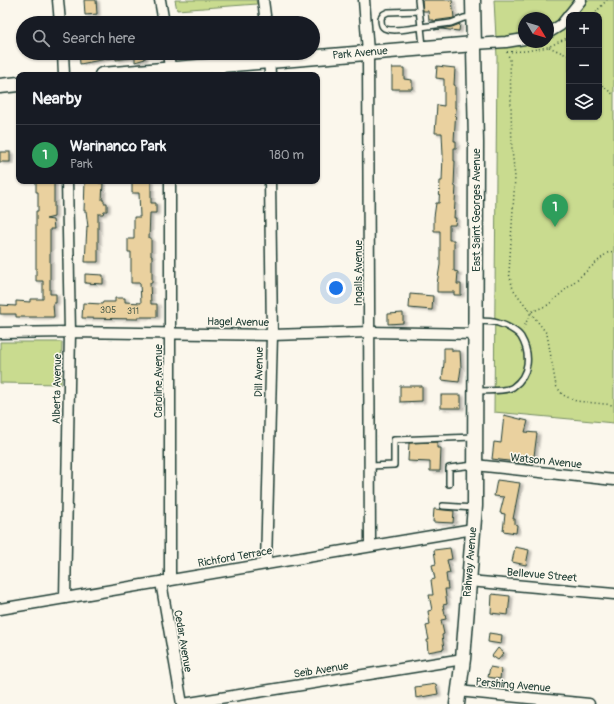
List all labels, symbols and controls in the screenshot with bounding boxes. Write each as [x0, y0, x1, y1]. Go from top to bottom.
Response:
north arrow [518, 12, 554, 48]
map controls [566, 12, 602, 120]
button: + [566, 12, 602, 48]
search box [16, 16, 320, 60]
icon: search [30, 27, 52, 49]
text: Search here [62, 29, 135, 48]
street label: Park Avenue [332, 44, 389, 62]
button: − [566, 48, 602, 84]
button: layers [566, 84, 602, 120]
text: Nearby [32, 88, 81, 109]
text: Warinanco Park [70, 137, 166, 156]
text: 1 [42, 147, 48, 163]
text: 180 m [269, 147, 304, 163]
street label: East Saint Georges Avenue [470, 148, 483, 272]
text: Park [70, 156, 93, 172]
pin: 1 [542, 194, 568, 227]
street label: Ingalls Avenue [352, 239, 365, 306]
your location [326, 278, 346, 298]
house number: 305 [100, 305, 116, 316]
house number: 311 [127, 306, 139, 317]
street label: Hagel Avenue [207, 315, 270, 329]
street label: Caroline Avenue [152, 344, 165, 418]
street label: Dill Avenue [252, 346, 266, 397]
street label: Alberta Avenue [50, 353, 64, 424]
street label: Watson Avenue [510, 451, 583, 471]
street label: Rahway Avenue [460, 526, 480, 597]
street label: Richford Terrace [197, 544, 274, 570]
street label: Bellevue Street [506, 565, 578, 585]
street label: Cedar Avenue [171, 609, 195, 674]
street label: Seib Avenue [293, 659, 350, 681]
street label: Pershing Avenue [475, 675, 552, 695]

